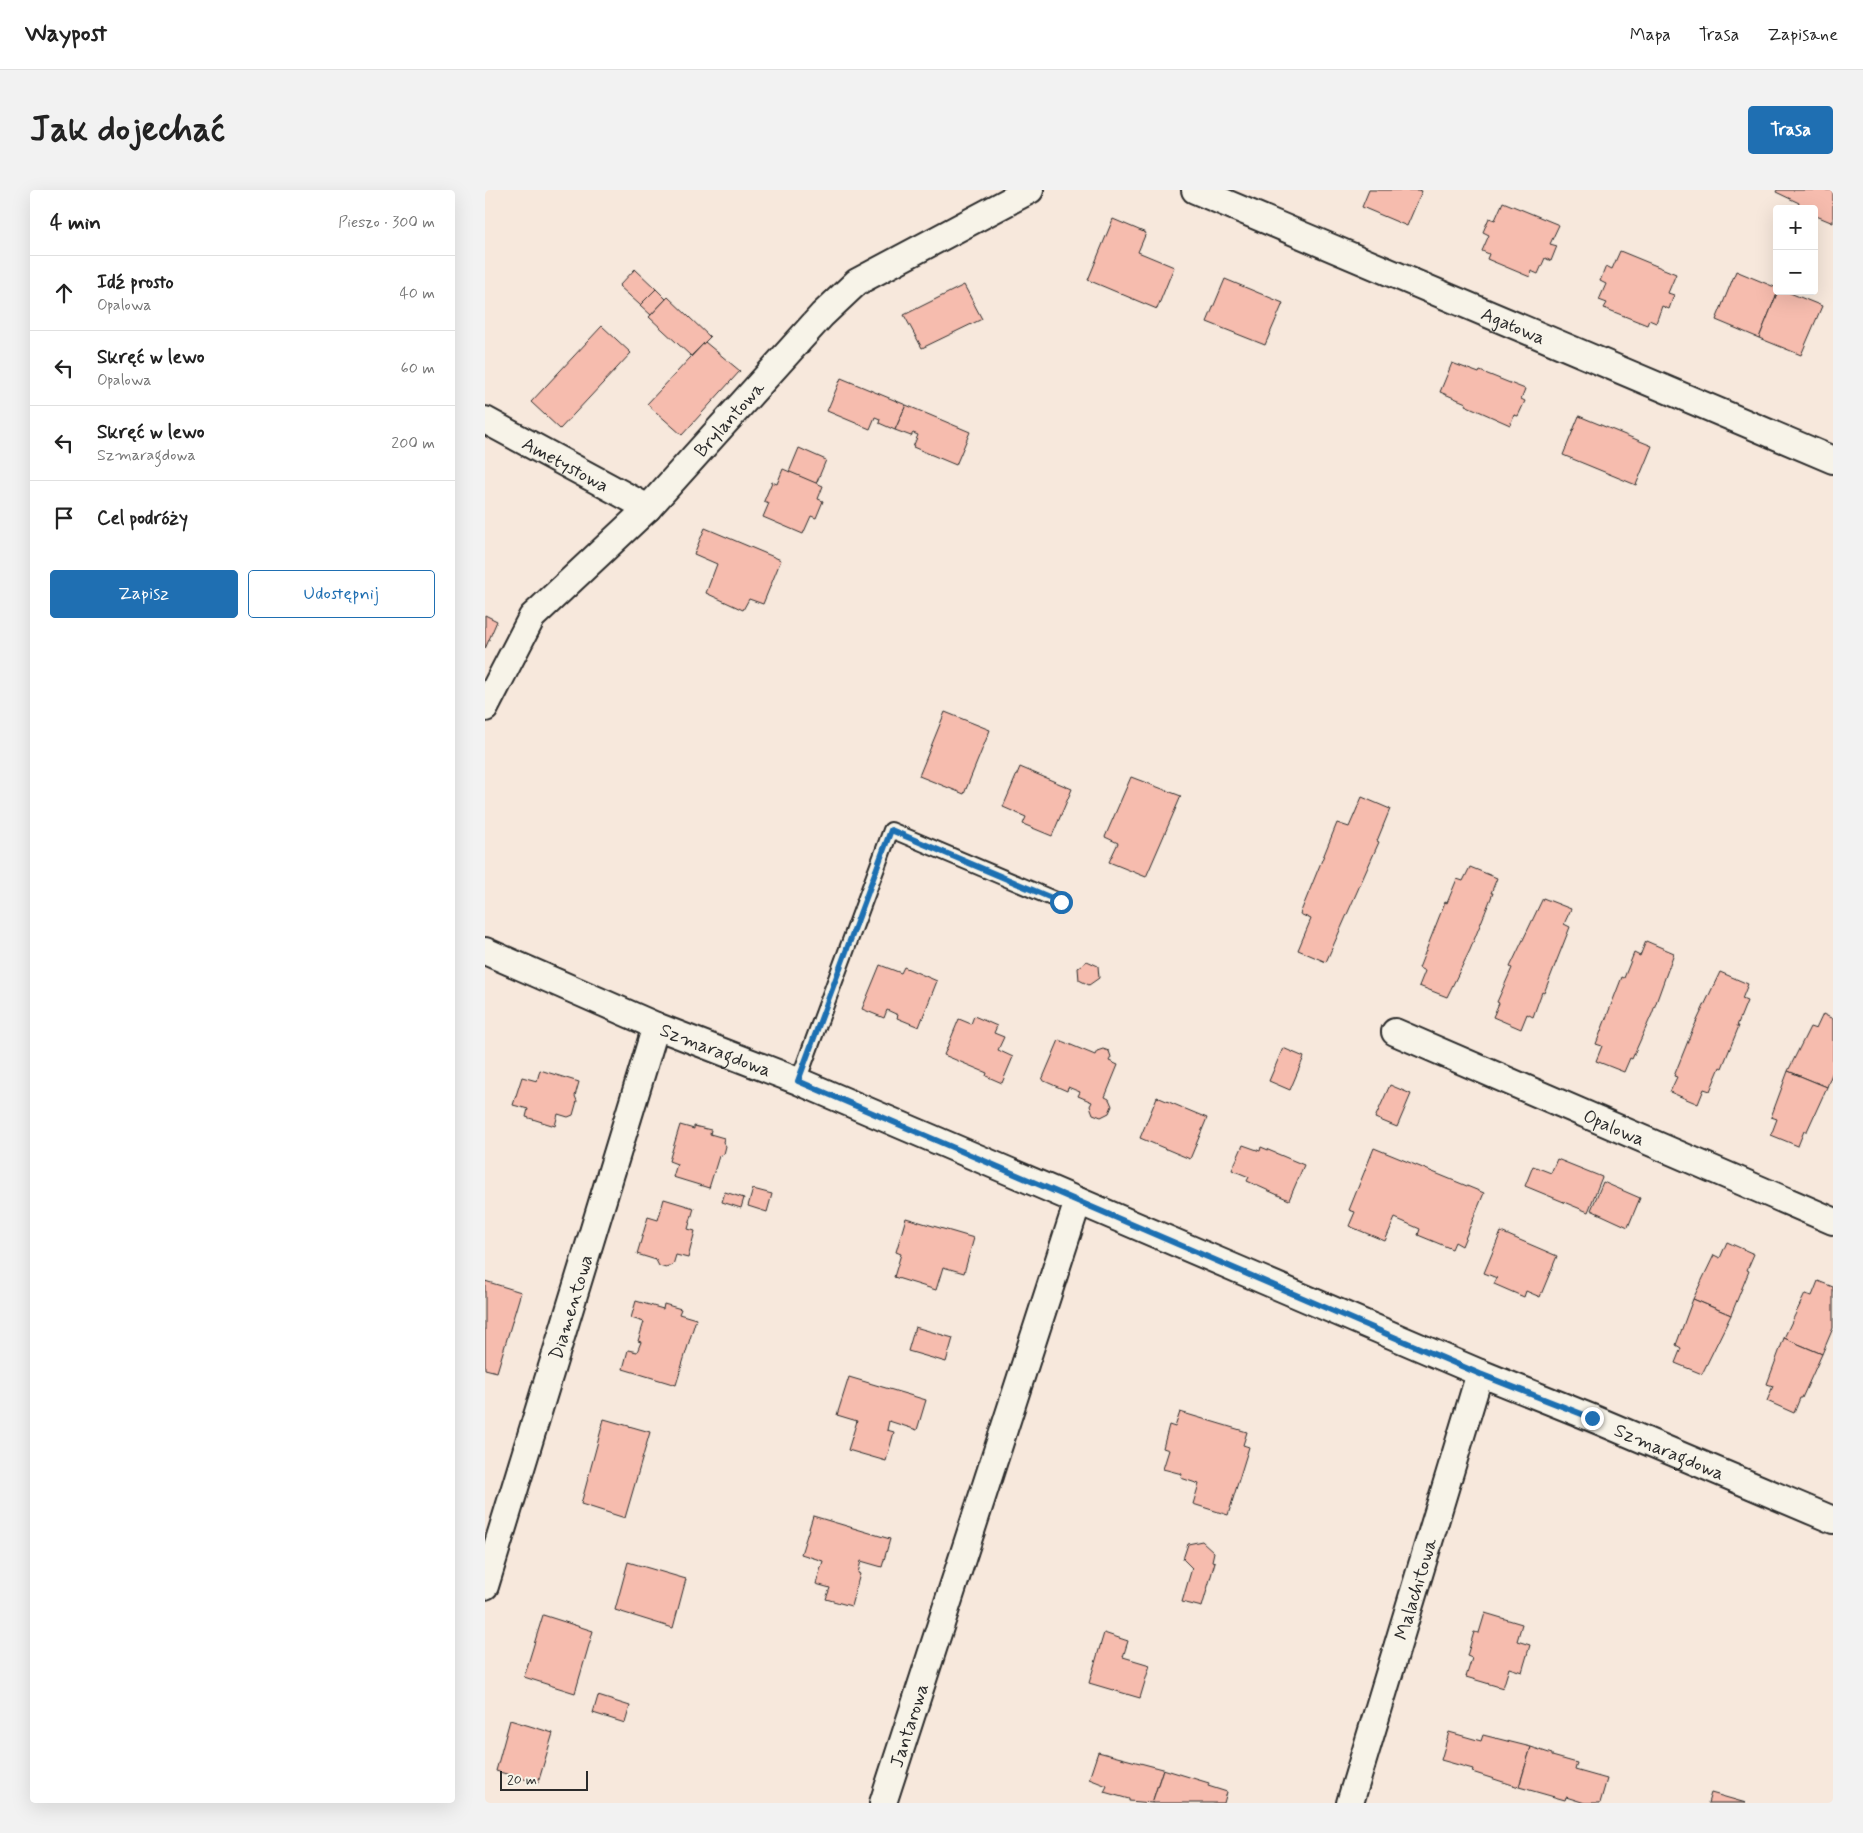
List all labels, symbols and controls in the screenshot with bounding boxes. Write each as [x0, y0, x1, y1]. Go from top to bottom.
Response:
text: Waypost [25, 19, 107, 50]
text: Mapa [1630, 23, 1671, 47]
text: Trasa [1699, 23, 1739, 47]
text: Zapisane [1767, 23, 1838, 47]
button: Trasa [1748, 106, 1833, 154]
text: Jak dojechać [30, 107, 225, 153]
map controls [1773, 205, 1818, 295]
button: + [1773, 205, 1818, 250]
text: 4 min [50, 209, 101, 237]
text: Pieszo · 300 m [338, 212, 435, 233]
button: − [1773, 250, 1818, 295]
text: Idź prosto [97, 270, 174, 295]
icon: ahead [50, 279, 78, 307]
text: 40 m [399, 283, 435, 304]
text: Opalowa [97, 295, 152, 316]
street label: Agatowa [1477, 302, 1549, 351]
text: Skręć w lewo [97, 345, 205, 370]
icon: left [50, 354, 78, 382]
text: 60 m [401, 358, 435, 379]
text: Opalowa [97, 370, 152, 391]
street label: Brylantowa [689, 376, 771, 463]
text: Skręć w lewo [97, 420, 205, 445]
icon: left [50, 429, 78, 457]
street label: Ametystowa [517, 431, 613, 499]
text: 200 m [391, 433, 435, 454]
text: Szmaragdowa [97, 445, 196, 466]
icon: arrive [50, 504, 78, 532]
text: Cel podróży [97, 506, 188, 531]
button: Zapisz [50, 570, 238, 618]
button: Udostępnij [248, 570, 435, 618]
route start [1050, 891, 1073, 914]
street label: Szmaragdowa [656, 1018, 775, 1083]
street label: Opalowa [1579, 1104, 1649, 1152]
street label: Diamentowa [544, 1252, 600, 1363]
route end [1581, 1407, 1604, 1430]
street label: Szmaragdowa [1610, 1418, 1728, 1487]
street label: Malachitowa [1389, 1535, 1444, 1643]
street label: Jantarowa [884, 1680, 935, 1771]
scale bar [500, 1768, 587, 1791]
text: 20 m [507, 1771, 537, 1789]

